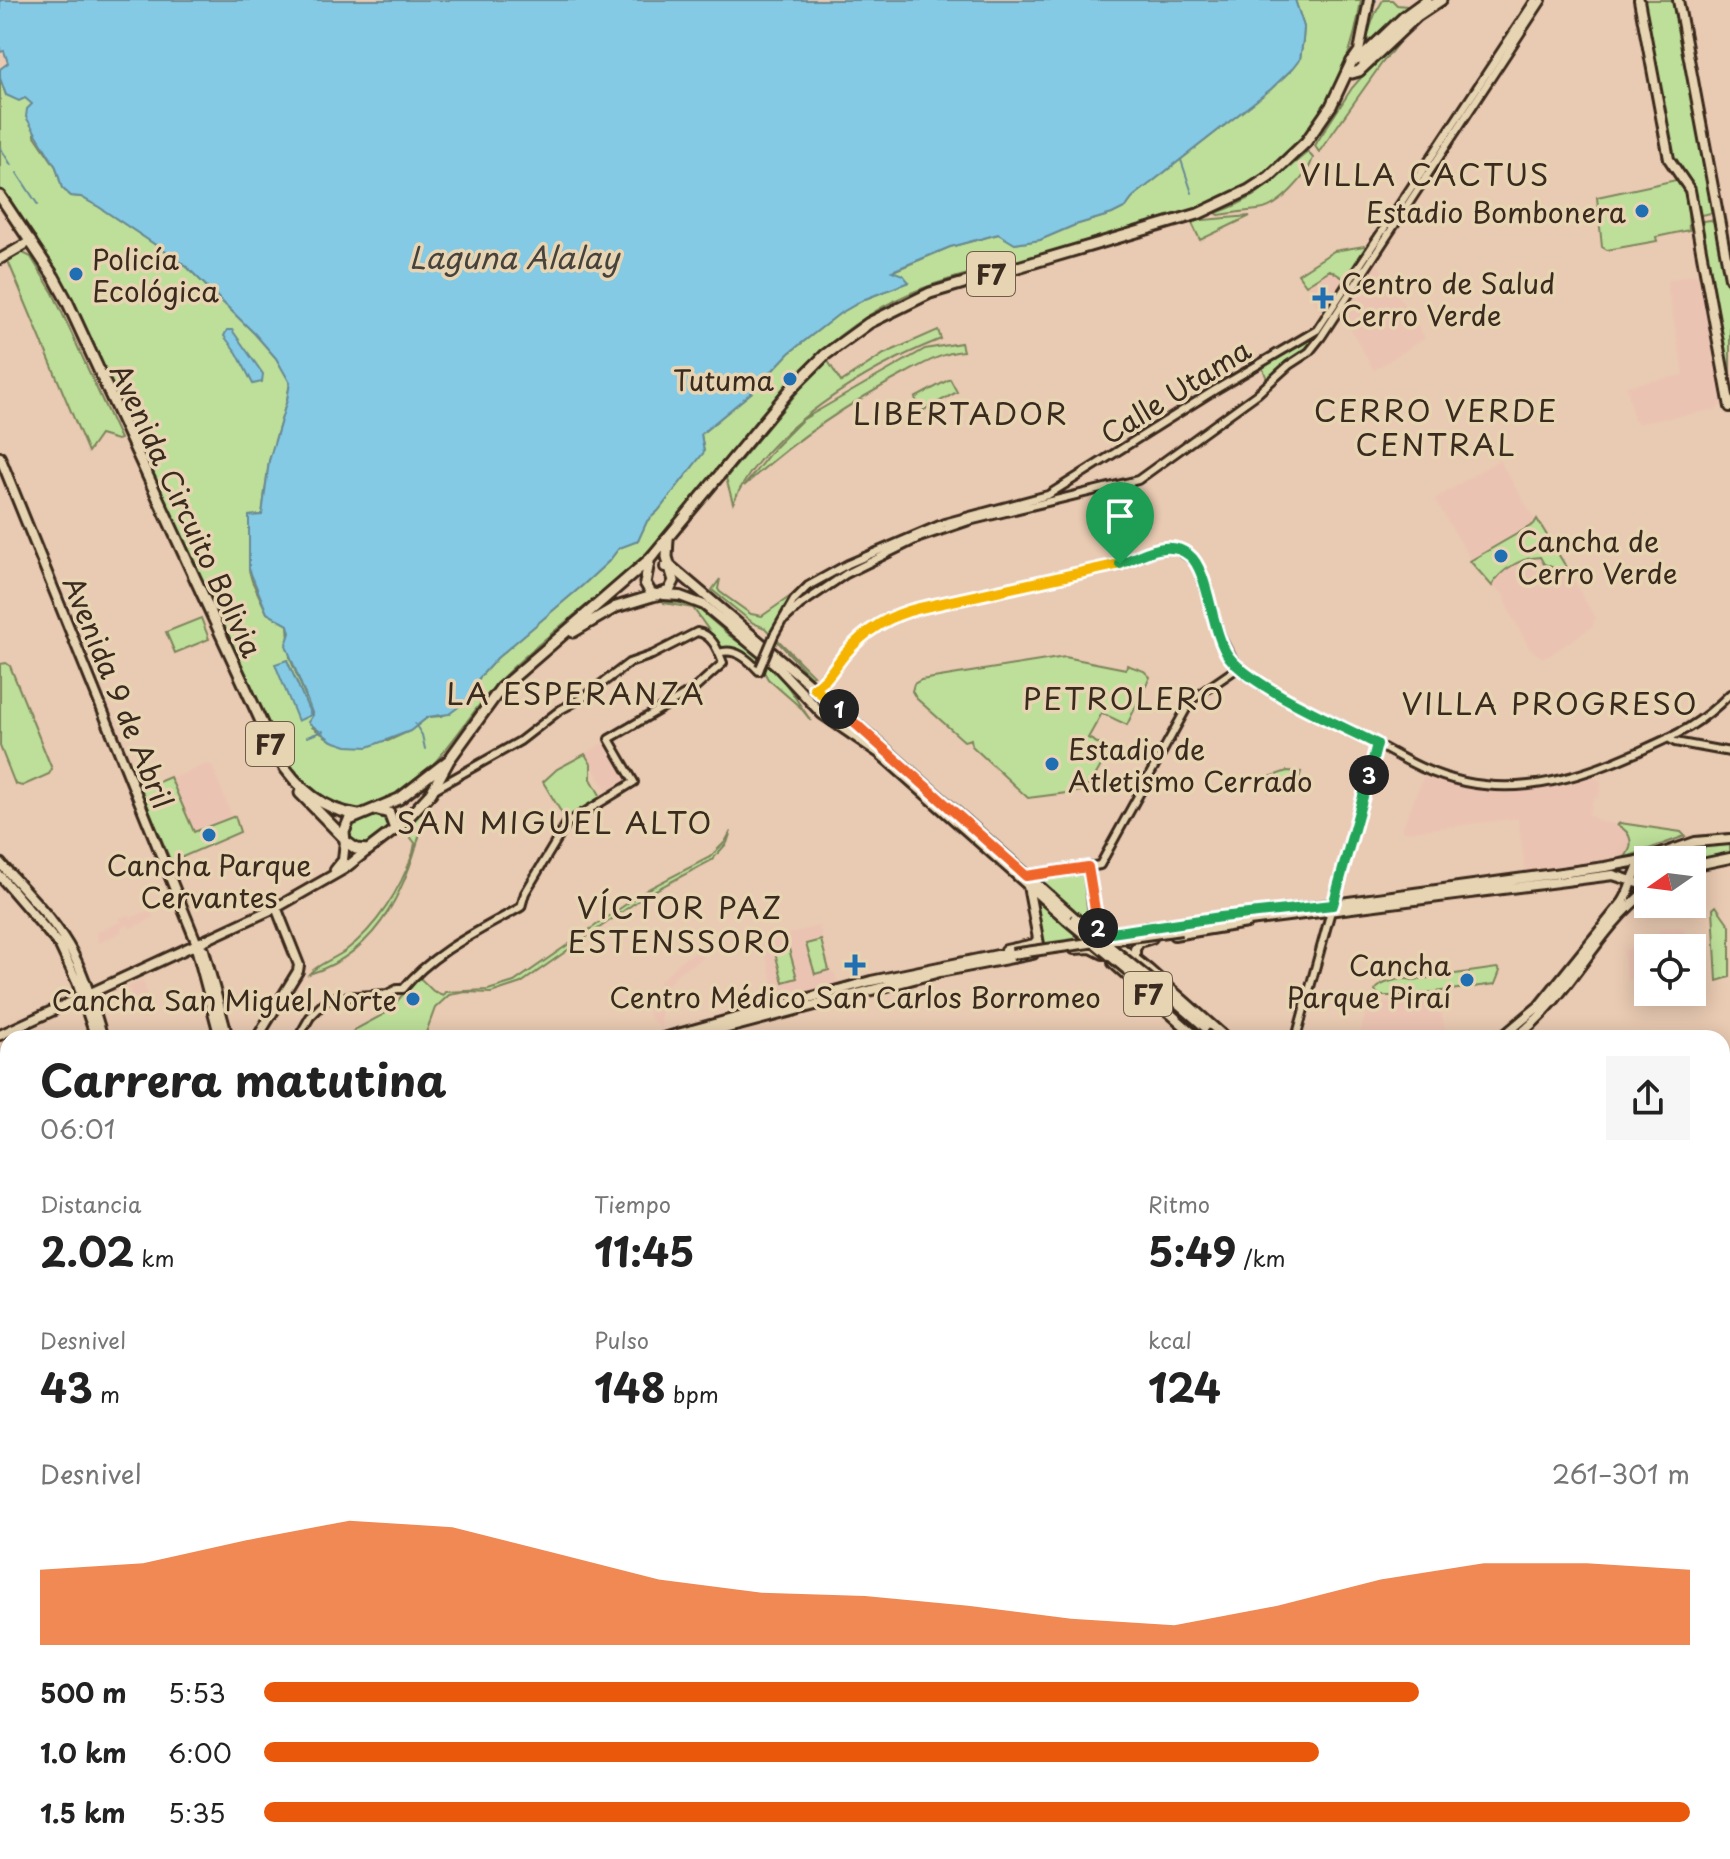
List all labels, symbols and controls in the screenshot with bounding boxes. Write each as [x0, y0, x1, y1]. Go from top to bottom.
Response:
district label: VILLA CACTUS [1300, 151, 1550, 196]
place label: Estadio Bombonera [1366, 190, 1627, 233]
marker: Estadio Bombonera [1633, 202, 1651, 220]
water label: Laguna Alalay [409, 234, 621, 279]
place label: Policía Ecológica [92, 237, 219, 312]
road number: F7 [967, 252, 1015, 296]
place label: Centro de Salud Cerro Verde [1341, 261, 1555, 336]
marker: Policía Ecológica [67, 265, 85, 283]
marker: Centro de Salud Cerro Verde [1312, 287, 1334, 309]
street label: Calle Utama [1091, 327, 1259, 454]
street label: Avenida Circuito Bolivia [100, 356, 274, 664]
place label: Tutuma [673, 358, 775, 401]
marker: Tutuma [781, 370, 799, 388]
district label: CERRO VERDE CENTRAL [1314, 387, 1558, 466]
district label: LIBERTADOR [853, 390, 1069, 435]
pin [1086, 482, 1154, 564]
icon: arrive [1098, 494, 1142, 538]
place label: Cancha de Cerro Verde [1517, 519, 1678, 594]
marker: Cancha de Cerro Verde [1492, 547, 1510, 565]
street label: Avenida 9 de Abril [53, 569, 185, 815]
district label: LA ESPERANZA [446, 670, 706, 715]
district label: PETROLERO [1023, 675, 1225, 720]
district label: VILLA PROGRESO [1401, 680, 1699, 725]
pin: 1 [819, 689, 859, 729]
text: 1 [834, 692, 844, 725]
road number: F7 [246, 722, 294, 766]
place label: Estadio de Atletismo Cerrado [1068, 727, 1313, 802]
marker: Estadio de Atletismo Cerrado [1043, 755, 1061, 773]
pin: 3 [1349, 755, 1389, 795]
text: 3 [1362, 758, 1376, 791]
district label: SAN MIGUEL ALTO [397, 799, 713, 844]
marker: Cancha Parque Cervantes [200, 826, 218, 844]
place label: Cancha Parque Cervantes [106, 843, 312, 918]
north arrow [1634, 846, 1706, 918]
map controls [1634, 846, 1706, 1006]
district label: VÍCTOR PAZ ESTENSSORO [568, 884, 792, 963]
pin: 2 [1078, 908, 1118, 948]
text: 2 [1090, 911, 1106, 944]
button: locate [1634, 934, 1706, 1006]
place label: Cancha Parque Piraí [1287, 943, 1452, 1018]
marker: Centro Médico San Carlos Borromeo [844, 954, 866, 976]
marker: Cancha Parque Piraí [1458, 971, 1476, 989]
road number: F7 [1124, 972, 1172, 1016]
place label: Centro Médico San Carlos Borromeo [609, 975, 1101, 1018]
place label: Cancha San Miguel Norte [51, 978, 397, 1021]
marker: Cancha San Miguel Norte [404, 990, 422, 1008]
text: Carrera matutina [40, 1046, 447, 1112]
button: share [1606, 1056, 1690, 1140]
text: 06:01 [40, 1109, 115, 1148]
text: Distancia [40, 1187, 142, 1220]
text: Tiempo [594, 1187, 671, 1220]
text: Ritmo [1148, 1187, 1210, 1220]
text: 2.02 [40, 1220, 134, 1281]
text: 11:45 [594, 1220, 695, 1281]
text: 5:49 [1148, 1220, 1236, 1281]
text: km [134, 1241, 174, 1274]
text: /km [1236, 1241, 1286, 1274]
text: Desnivel [40, 1323, 126, 1356]
text: Pulso [594, 1323, 649, 1356]
text: kcal [1148, 1323, 1192, 1356]
text: 43 [40, 1356, 93, 1417]
text: 148 [594, 1356, 666, 1417]
text: 124 [1148, 1356, 1221, 1417]
text: m [93, 1377, 120, 1410]
text: bpm [666, 1377, 719, 1410]
text: Desnivel [40, 1454, 141, 1493]
text: 261–301 m [1552, 1454, 1690, 1493]
text: 500 m [40, 1673, 126, 1712]
text: 5:53 [168, 1673, 226, 1712]
text: 1.0 km [40, 1733, 127, 1772]
text: 6:00 [168, 1733, 232, 1772]
text: 1.5 km [40, 1793, 126, 1832]
text: 5:35 [168, 1793, 225, 1832]

